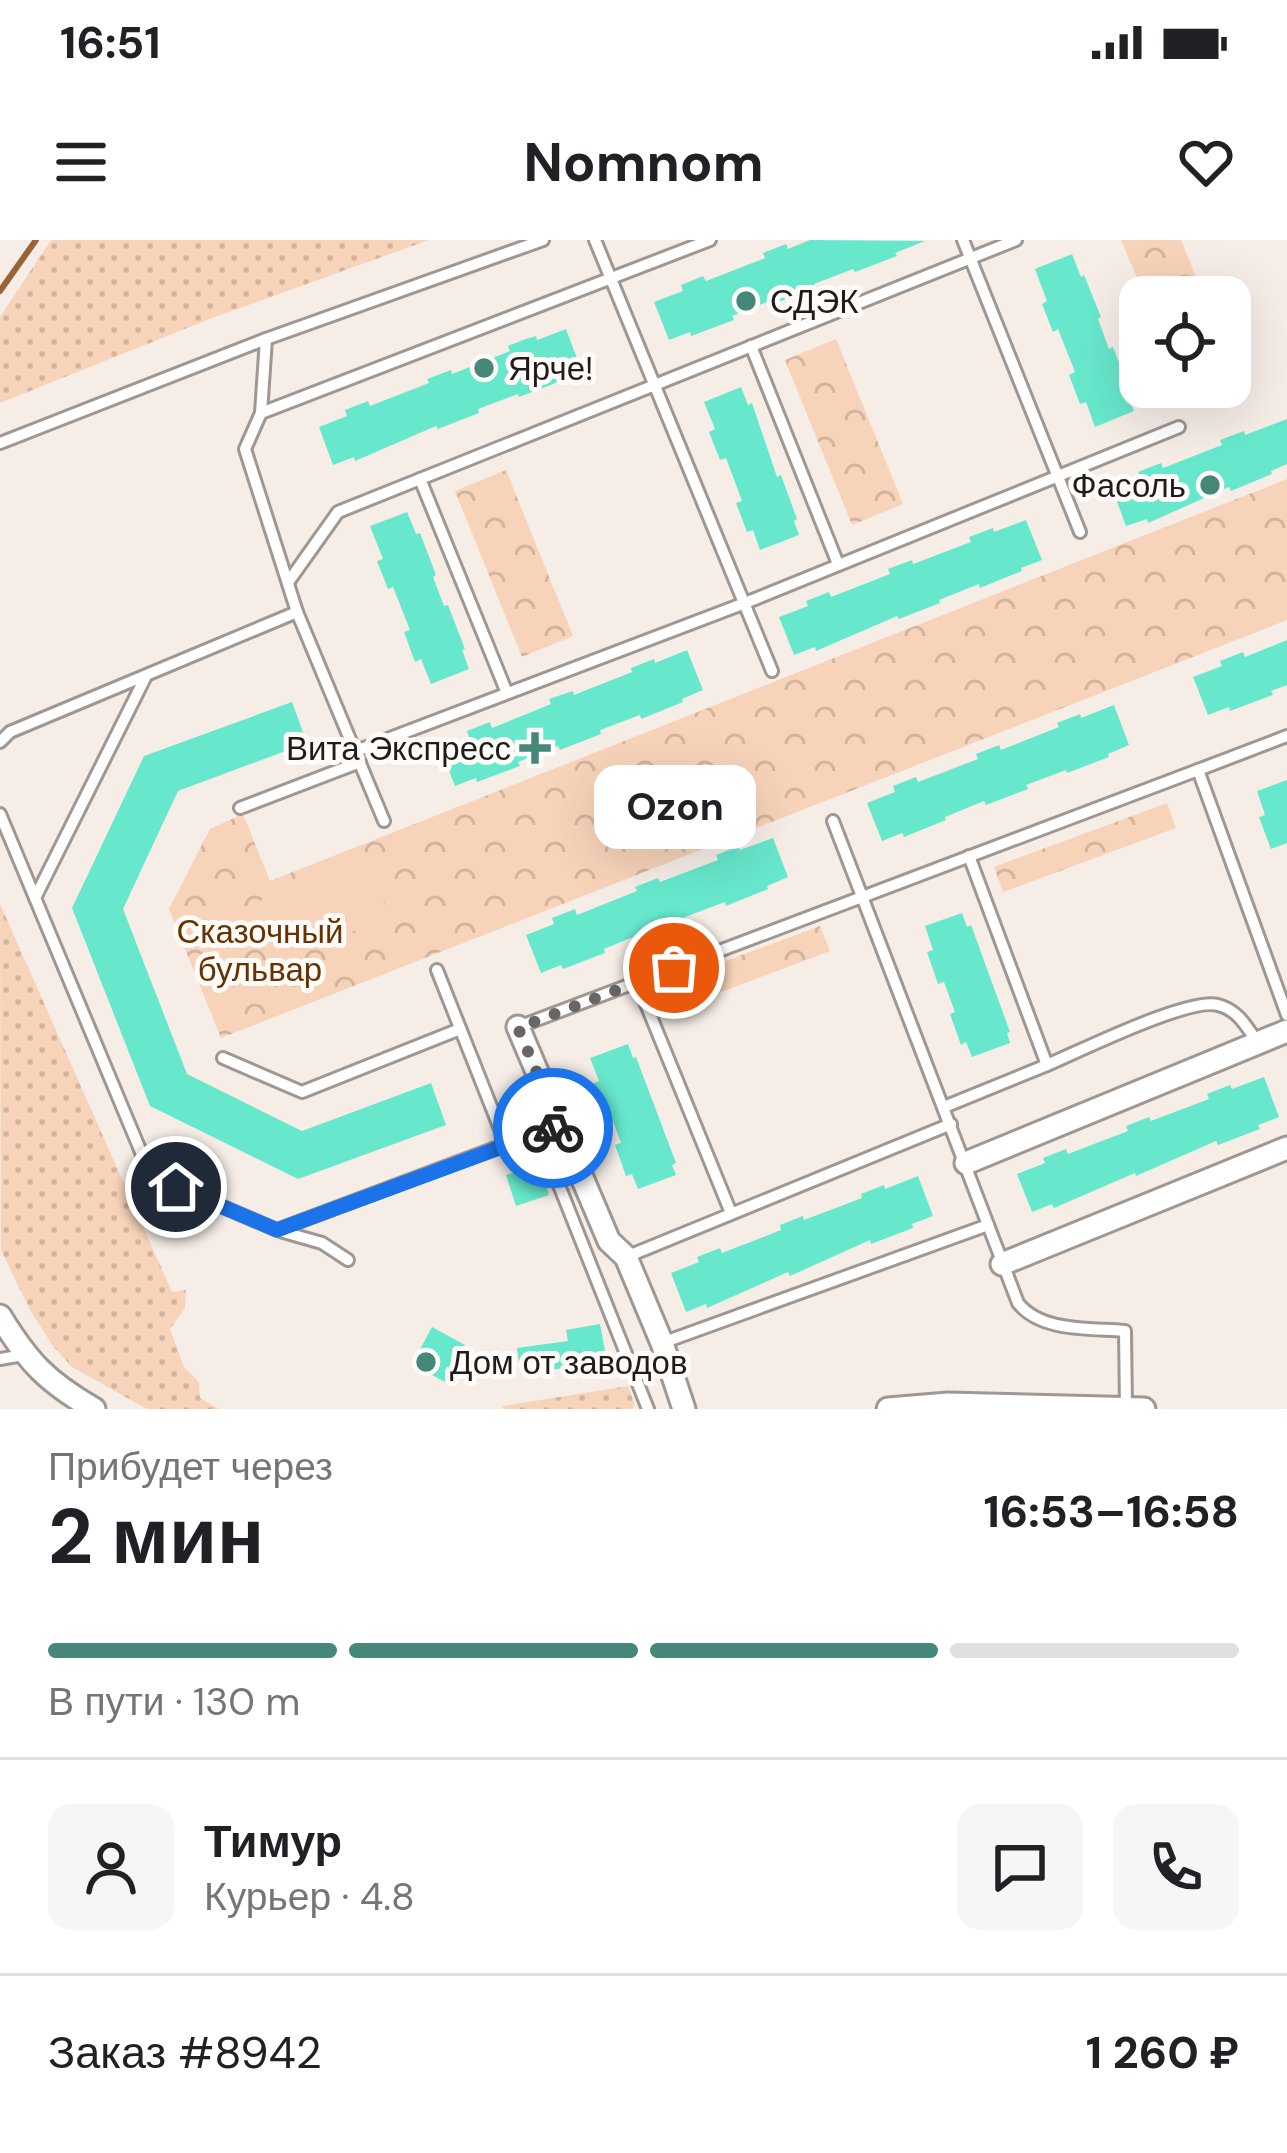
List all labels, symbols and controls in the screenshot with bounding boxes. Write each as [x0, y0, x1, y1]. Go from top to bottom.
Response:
text: 16:51 [60, 13, 161, 72]
text: Nomnom [523, 127, 764, 198]
icon: menu [48, 129, 114, 195]
icon: heart [1173, 129, 1239, 195]
map controls [1119, 276, 1251, 408]
button: locate [1119, 276, 1251, 408]
place label: СДЭК [770, 280, 859, 323]
marker: СДЭК [733, 288, 759, 314]
place label: Ярче! [508, 347, 593, 390]
marker: Ярче! [471, 355, 497, 381]
place label: Фасоль [1072, 464, 1186, 507]
marker: Фасоль [1197, 472, 1223, 498]
place label: Вита Экспресс [286, 727, 511, 770]
marker: Вита Экспресс [522, 735, 548, 761]
callout: Ozon [593, 764, 755, 848]
text: Ozon [626, 781, 724, 832]
park label: Сказочный бульвар [177, 910, 343, 991]
pin [623, 917, 725, 1019]
icon: bag [641, 935, 707, 1001]
courier [493, 1068, 613, 1188]
icon: bike [520, 1095, 586, 1161]
pin [125, 1136, 227, 1238]
icon: home [143, 1154, 209, 1220]
place label: Дом от заводов [450, 1341, 687, 1384]
marker: Дом от заводов [413, 1349, 439, 1375]
text: Прибудет через [48, 1441, 333, 1492]
text: 16:53–16:58 [983, 1482, 1239, 1541]
text: 2 мин [48, 1486, 264, 1587]
text: В пути · 130 m [48, 1676, 300, 1727]
button: person [48, 1804, 174, 1930]
button: chat [957, 1804, 1083, 1930]
button: phone [1113, 1804, 1239, 1930]
text: Тимур [204, 1812, 342, 1871]
text: Курьер · 4.8 [204, 1871, 415, 1922]
text: Заказ #8942 [48, 2023, 322, 2082]
text: 1 260 ₽ [1086, 2023, 1239, 2082]

